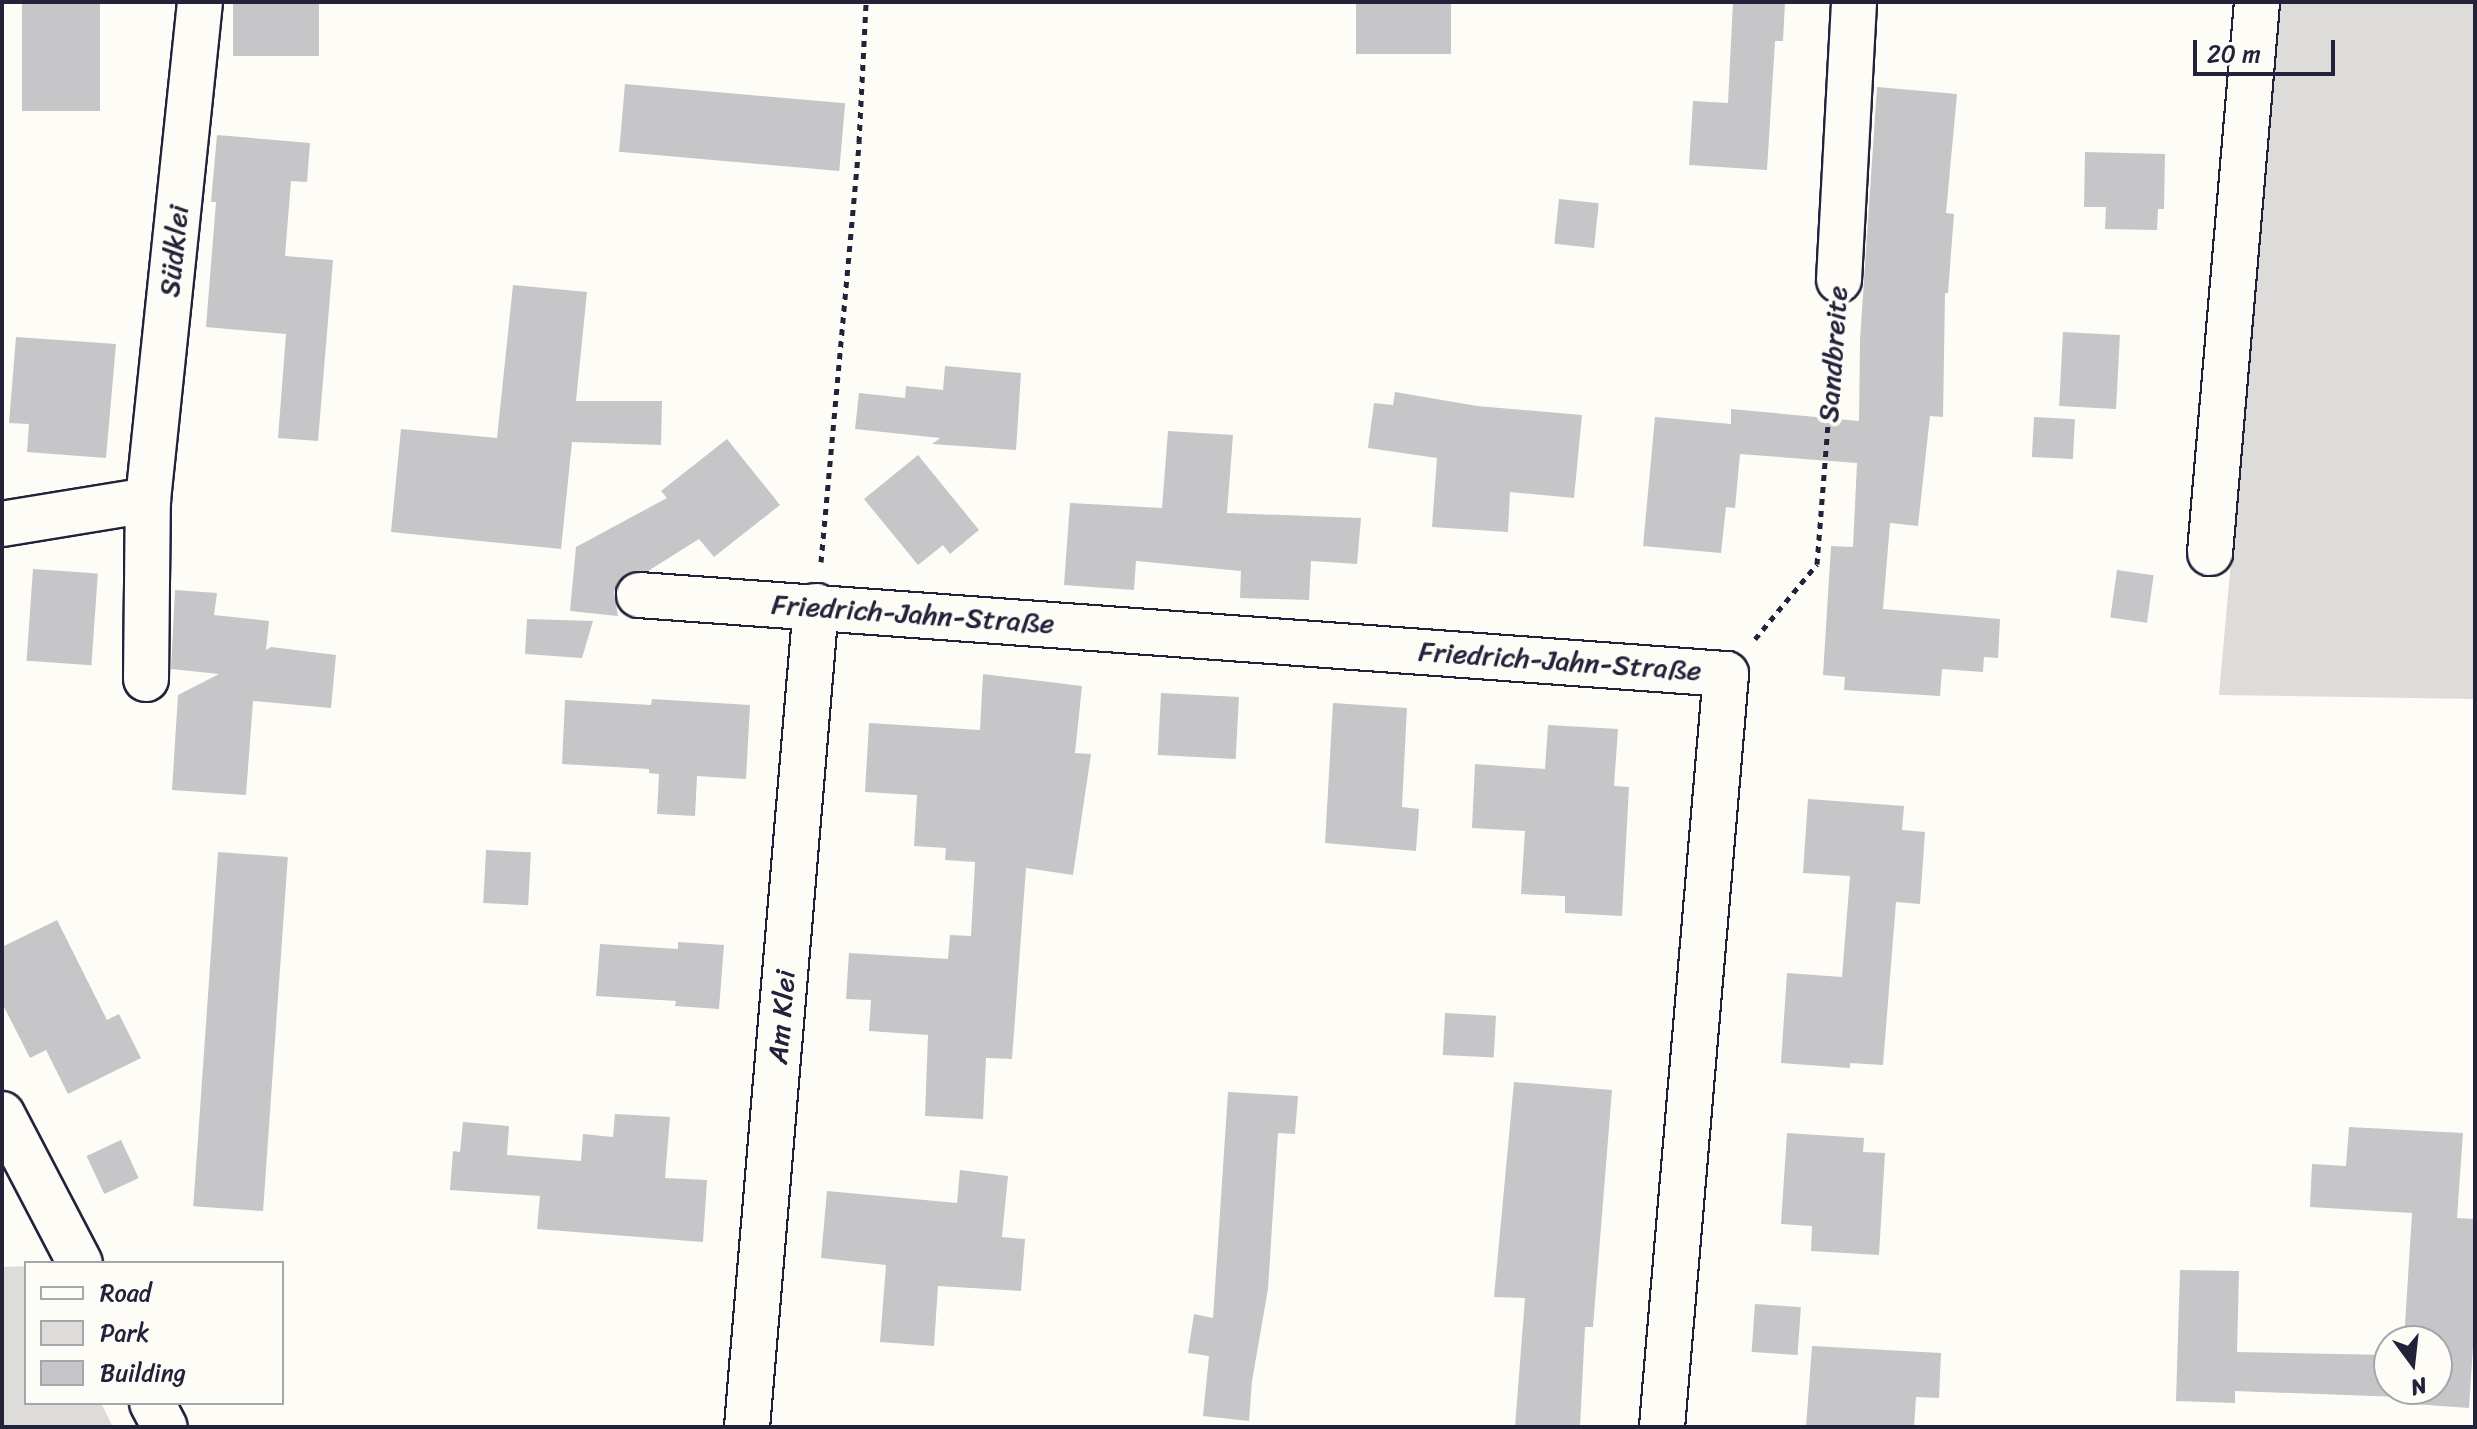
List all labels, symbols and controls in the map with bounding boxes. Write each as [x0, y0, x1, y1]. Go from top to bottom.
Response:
scale bar [2197, 24, 2339, 74]
text: 20 m [2207, 33, 2261, 75]
street label: Südklei [152, 203, 196, 299]
street label: Sandbreite [1811, 285, 1855, 423]
street label: Friedrich-Jahn-Straße [770, 587, 1056, 641]
street label: Friedrich-Jahn-Straße [1417, 634, 1703, 688]
street label: Am Klei [761, 969, 803, 1065]
legend [24, 1261, 284, 1405]
text: Road [100, 1272, 151, 1314]
text: Park [100, 1312, 149, 1354]
north arrow [2373, 1325, 2453, 1405]
text: Building [100, 1352, 186, 1394]
text: N [2406, 1366, 2431, 1408]

